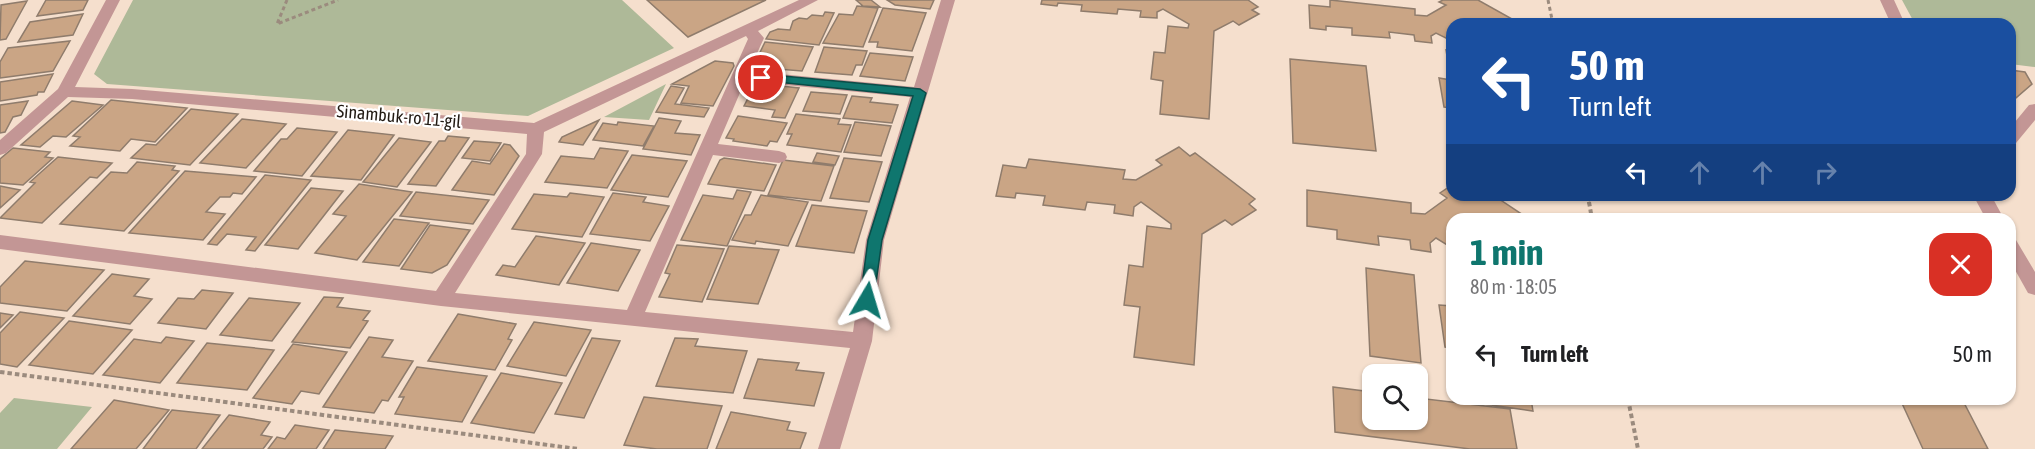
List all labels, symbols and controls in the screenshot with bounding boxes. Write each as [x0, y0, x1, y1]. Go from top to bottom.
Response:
text: 50 m [1569, 41, 1644, 89]
icon: left [1470, 42, 1548, 120]
pin [735, 52, 786, 103]
icon: arrive [744, 61, 777, 94]
text: Turn left [1569, 91, 1652, 122]
street label: Sinambuk-ro 11-gil [336, 100, 462, 132]
icon: left [1620, 156, 1653, 189]
icon: ahead [1683, 156, 1716, 189]
icon: ahead [1746, 156, 1779, 189]
icon: right [1809, 156, 1842, 189]
text: 1 min [1470, 231, 1544, 273]
button: close [1929, 233, 1992, 296]
position arrow [835, 268, 899, 332]
text: 80 m · 18:05 [1470, 275, 1557, 298]
icon: left [1470, 338, 1503, 371]
text: Turn left [1521, 341, 1588, 367]
text: 50 m [1952, 341, 1992, 367]
map controls [1362, 364, 1428, 430]
button: search [1362, 364, 1428, 430]

